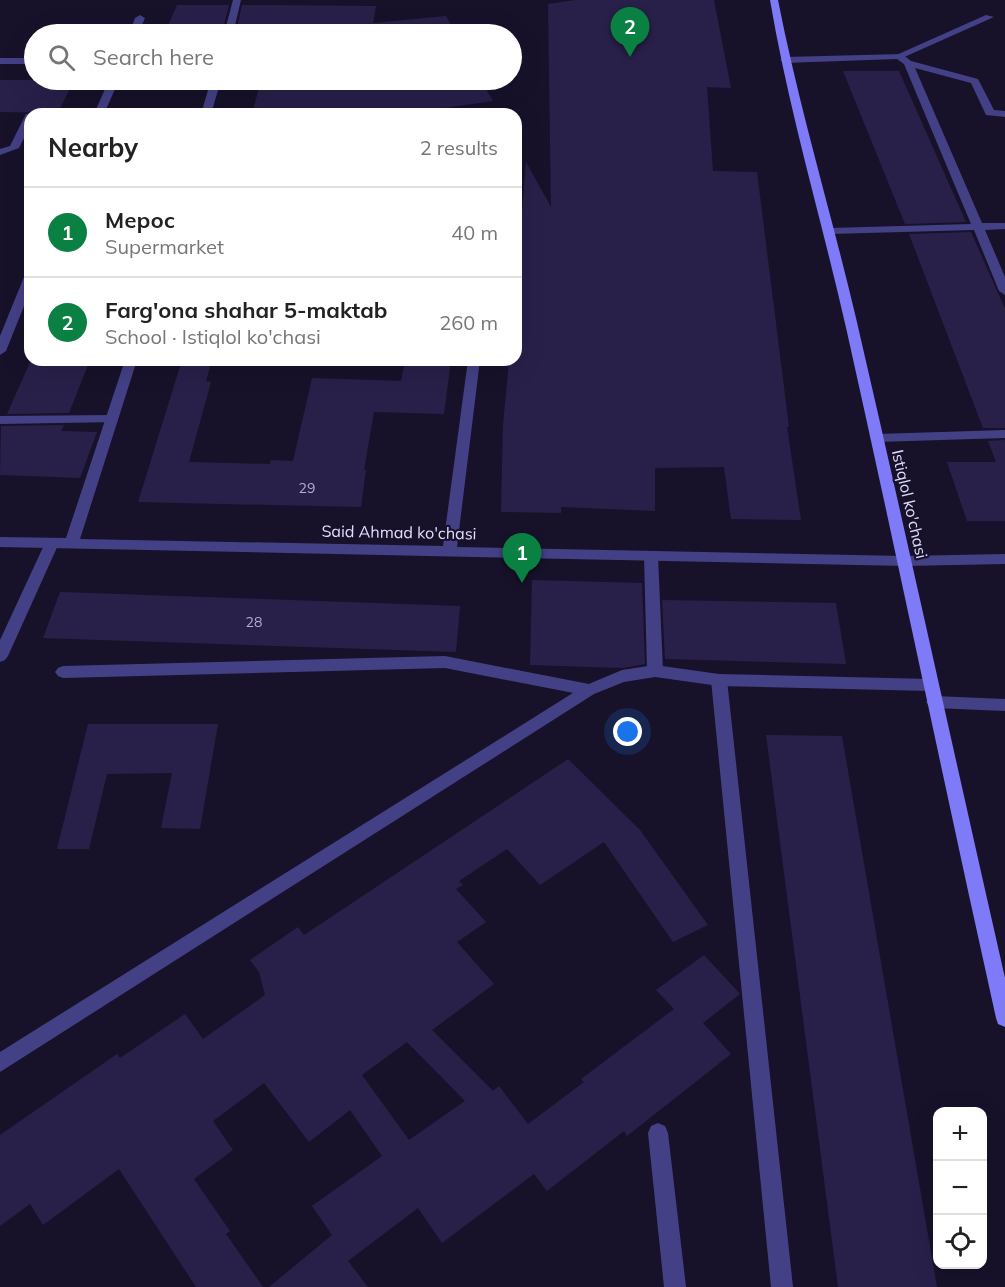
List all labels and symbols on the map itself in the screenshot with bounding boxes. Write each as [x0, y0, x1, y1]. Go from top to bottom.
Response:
pin: 2 [610, 8, 650, 57]
street label: Istiqlol ko'chasi [888, 448, 932, 560]
house number: 29 [299, 479, 315, 497]
street label: Said Ahmad ko'chasi [321, 521, 477, 543]
pin: 1 [502, 534, 542, 583]
house number: 28 [246, 613, 262, 631]
your location [613, 717, 642, 746]

